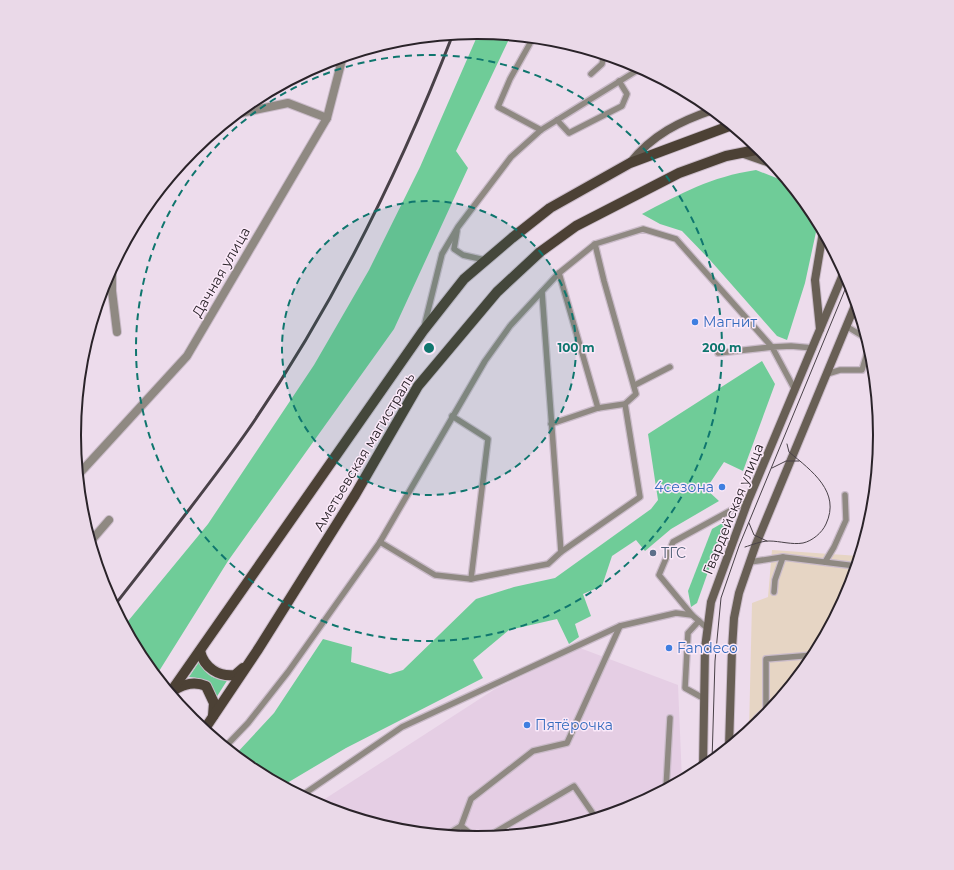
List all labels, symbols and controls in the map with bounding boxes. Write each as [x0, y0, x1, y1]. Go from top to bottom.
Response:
street label: Дачная улица [188, 224, 254, 320]
place label: Магнит [703, 313, 757, 331]
marker: Магнит [690, 317, 700, 327]
text: 100 m [558, 340, 594, 355]
text: 200 m [702, 340, 742, 355]
centre of rings [422, 341, 436, 355]
street label: Аметьевская магистраль [309, 369, 419, 535]
street label: Гвардейская улица [698, 441, 768, 577]
place label: 4сезона [654, 478, 714, 496]
marker: 4сезона [717, 482, 727, 492]
place label: ТГС [661, 544, 686, 562]
marker: ТГС [648, 548, 658, 558]
place label: Fandeco [677, 639, 738, 657]
marker: Fandeco [664, 643, 674, 653]
place label: Пятёрочка [535, 716, 613, 734]
marker: Пятёрочка [522, 720, 532, 730]

